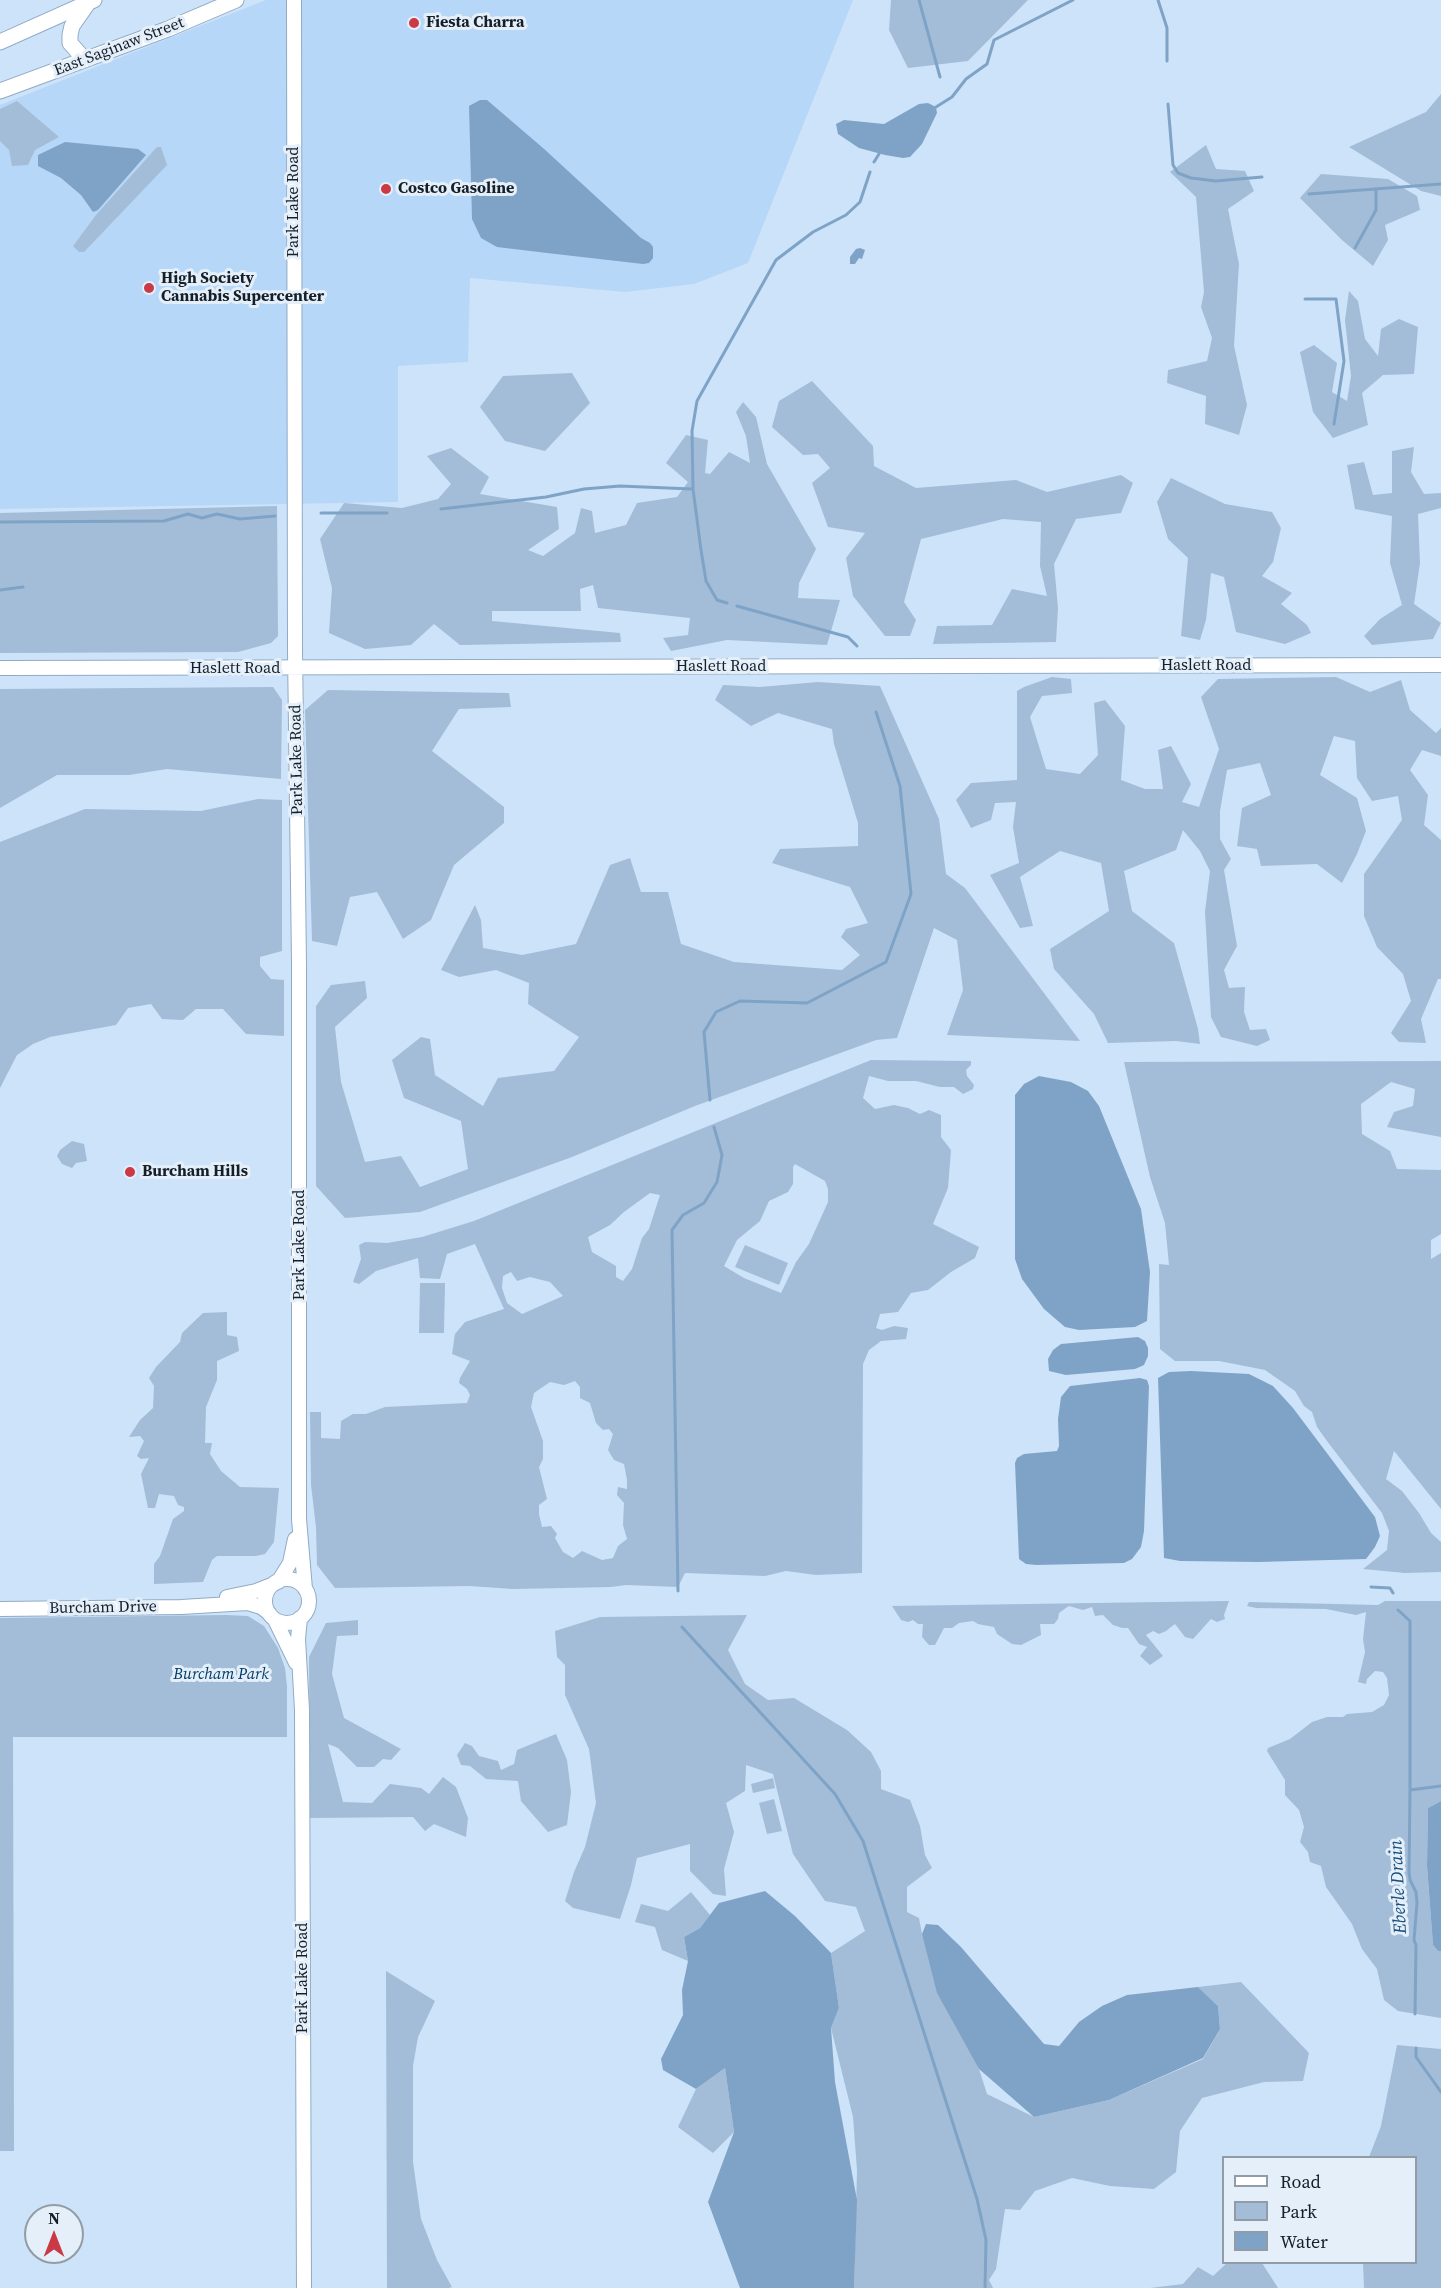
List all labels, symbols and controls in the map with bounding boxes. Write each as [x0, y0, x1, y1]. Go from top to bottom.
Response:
street label: East Saginaw Street [51, 13, 187, 81]
place label: Fiesta Charra [426, 13, 524, 33]
marker: Fiesta Charra [407, 16, 421, 30]
street label: Park Lake Road [284, 147, 304, 257]
place label: Costco Gasoline [398, 179, 514, 199]
marker: Costco Gasoline [379, 182, 393, 196]
place label: High Society Cannabis Supercenter [161, 269, 324, 307]
marker: High Society Cannabis Supercenter [142, 281, 156, 295]
street label: Haslett Road [1161, 656, 1251, 676]
street label: Haslett Road [676, 657, 766, 677]
street label: Haslett Road [190, 659, 280, 679]
street label: Park Lake Road [286, 704, 308, 816]
place label: Burcham Hills [142, 1162, 248, 1182]
marker: Burcham Hills [123, 1165, 137, 1179]
street label: Park Lake Road [290, 1190, 310, 1300]
street label: Burcham Drive [49, 1597, 157, 1619]
park label: Burcham Park [173, 1665, 269, 1685]
water label: Eberle Drain [1386, 1839, 1412, 1935]
street label: Park Lake Road [293, 1923, 313, 2033]
legend [1222, 2156, 1417, 2264]
text: Road [1280, 2169, 1321, 2194]
text: Park [1280, 2199, 1317, 2224]
north arrow [24, 2204, 84, 2264]
text: N [48, 2207, 60, 2229]
text: Water [1280, 2229, 1328, 2254]

